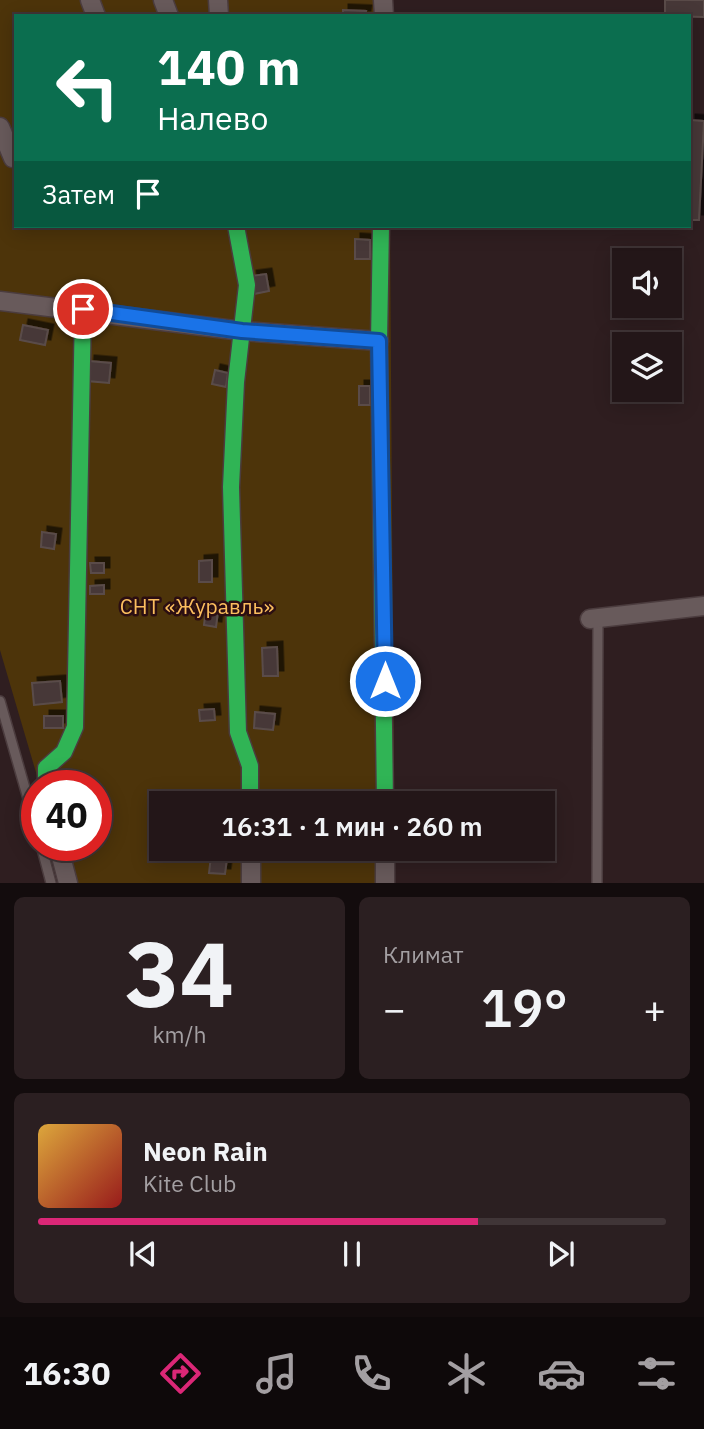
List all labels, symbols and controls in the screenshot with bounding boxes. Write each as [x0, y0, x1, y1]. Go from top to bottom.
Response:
text: 140 m [157, 35, 301, 98]
icon: left [42, 42, 133, 133]
text: Налево [157, 97, 268, 139]
icon: arrive [129, 175, 167, 213]
text: Затем [42, 177, 115, 211]
map controls [612, 248, 682, 402]
button: sound [612, 248, 682, 318]
pin [53, 279, 113, 339]
icon: arrive [64, 290, 102, 328]
button: layers [612, 332, 682, 402]
park label: СНТ «Журавль» [120, 592, 274, 620]
position arrow [348, 644, 422, 718]
speed limit sign: 40 [21, 770, 112, 861]
text: 16:31 · 1 мин · 260 m [221, 809, 483, 843]
text: 34 [125, 914, 234, 1032]
text: Климат [383, 939, 464, 969]
text: 19° [481, 974, 568, 1041]
text: − [383, 984, 406, 1033]
text: + [643, 984, 666, 1033]
text: km/h [152, 1019, 207, 1049]
text: Neon Rain [143, 1134, 268, 1168]
text: Kite Club [143, 1168, 236, 1198]
icon: previous [124, 1235, 162, 1273]
icon: pause [333, 1235, 371, 1273]
icon: next [542, 1235, 580, 1273]
icon: directions [156, 1349, 205, 1398]
icon: music [252, 1349, 301, 1398]
icon: phone [347, 1349, 396, 1398]
icon: climate [442, 1349, 491, 1398]
icon: car [537, 1349, 586, 1398]
icon: filters [632, 1349, 681, 1398]
text: 16:30 [23, 1352, 110, 1394]

